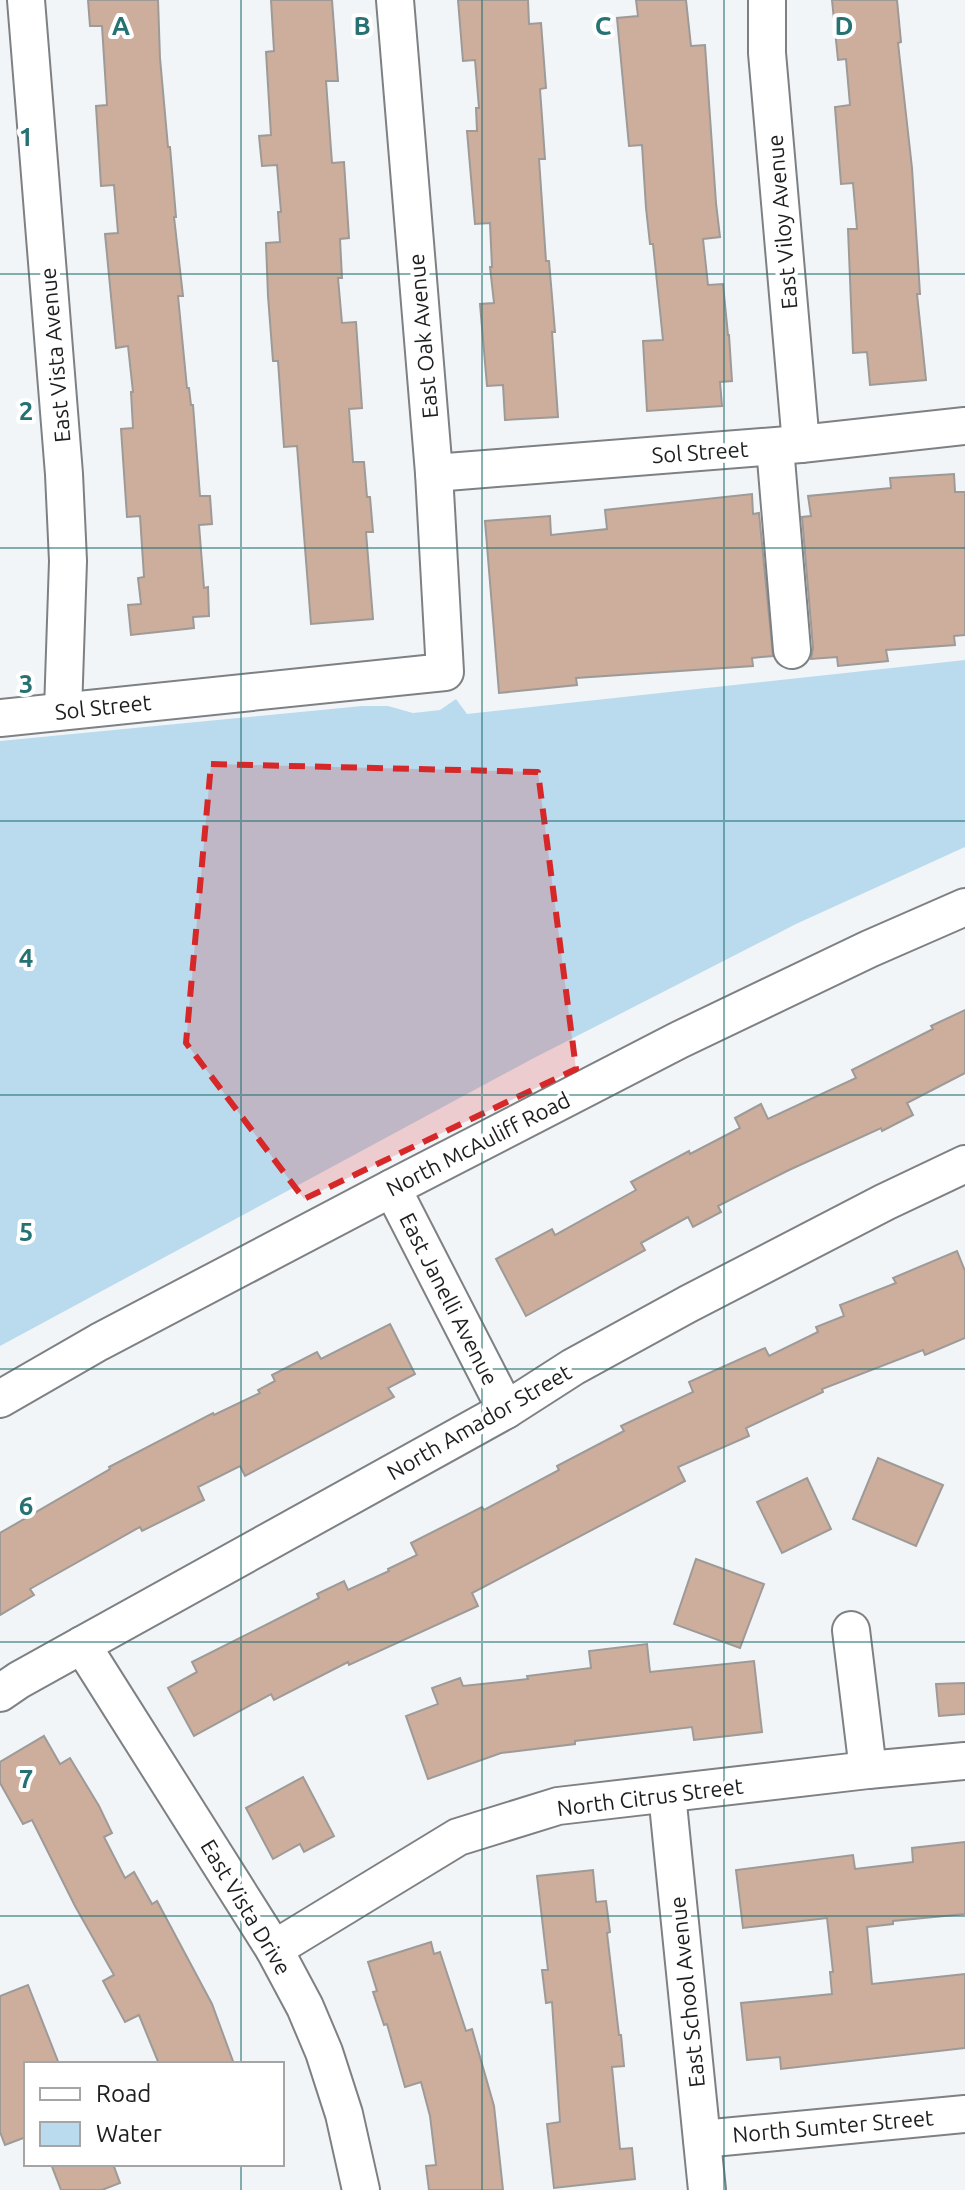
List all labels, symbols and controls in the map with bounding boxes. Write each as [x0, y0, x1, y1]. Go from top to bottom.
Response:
text: A [112, 11, 131, 40]
text: B [353, 11, 371, 40]
text: C [595, 11, 612, 40]
text: D [835, 11, 853, 40]
text: 1 [19, 122, 33, 151]
street label: East Viloy Avenue [761, 134, 802, 310]
street label: East Oak Avenue [403, 253, 442, 420]
street label: East Vista Avenue [34, 267, 75, 444]
text: 2 [19, 396, 33, 425]
street label: Sol Street [651, 436, 749, 467]
text: 3 [19, 669, 33, 698]
street label: Sol Street [54, 689, 153, 724]
text: 4 [19, 943, 33, 972]
street label: North McAuliff Road [382, 1086, 574, 1201]
street label: East Janelli Avenue [395, 1209, 504, 1389]
text: 5 [19, 1217, 33, 1246]
street label: North Amador Street [382, 1358, 576, 1484]
text: 6 [19, 1491, 33, 1520]
text: 7 [19, 1764, 33, 1793]
street label: North Citrus Street [555, 1773, 745, 1820]
street label: East Vista Drive [196, 1835, 297, 1979]
street label: East School Avenue [664, 1895, 709, 2089]
legend [24, 2062, 284, 2166]
text: Road [96, 2080, 151, 2107]
street label: North Sumter Street [731, 2104, 935, 2147]
text: Water [96, 2120, 162, 2147]

